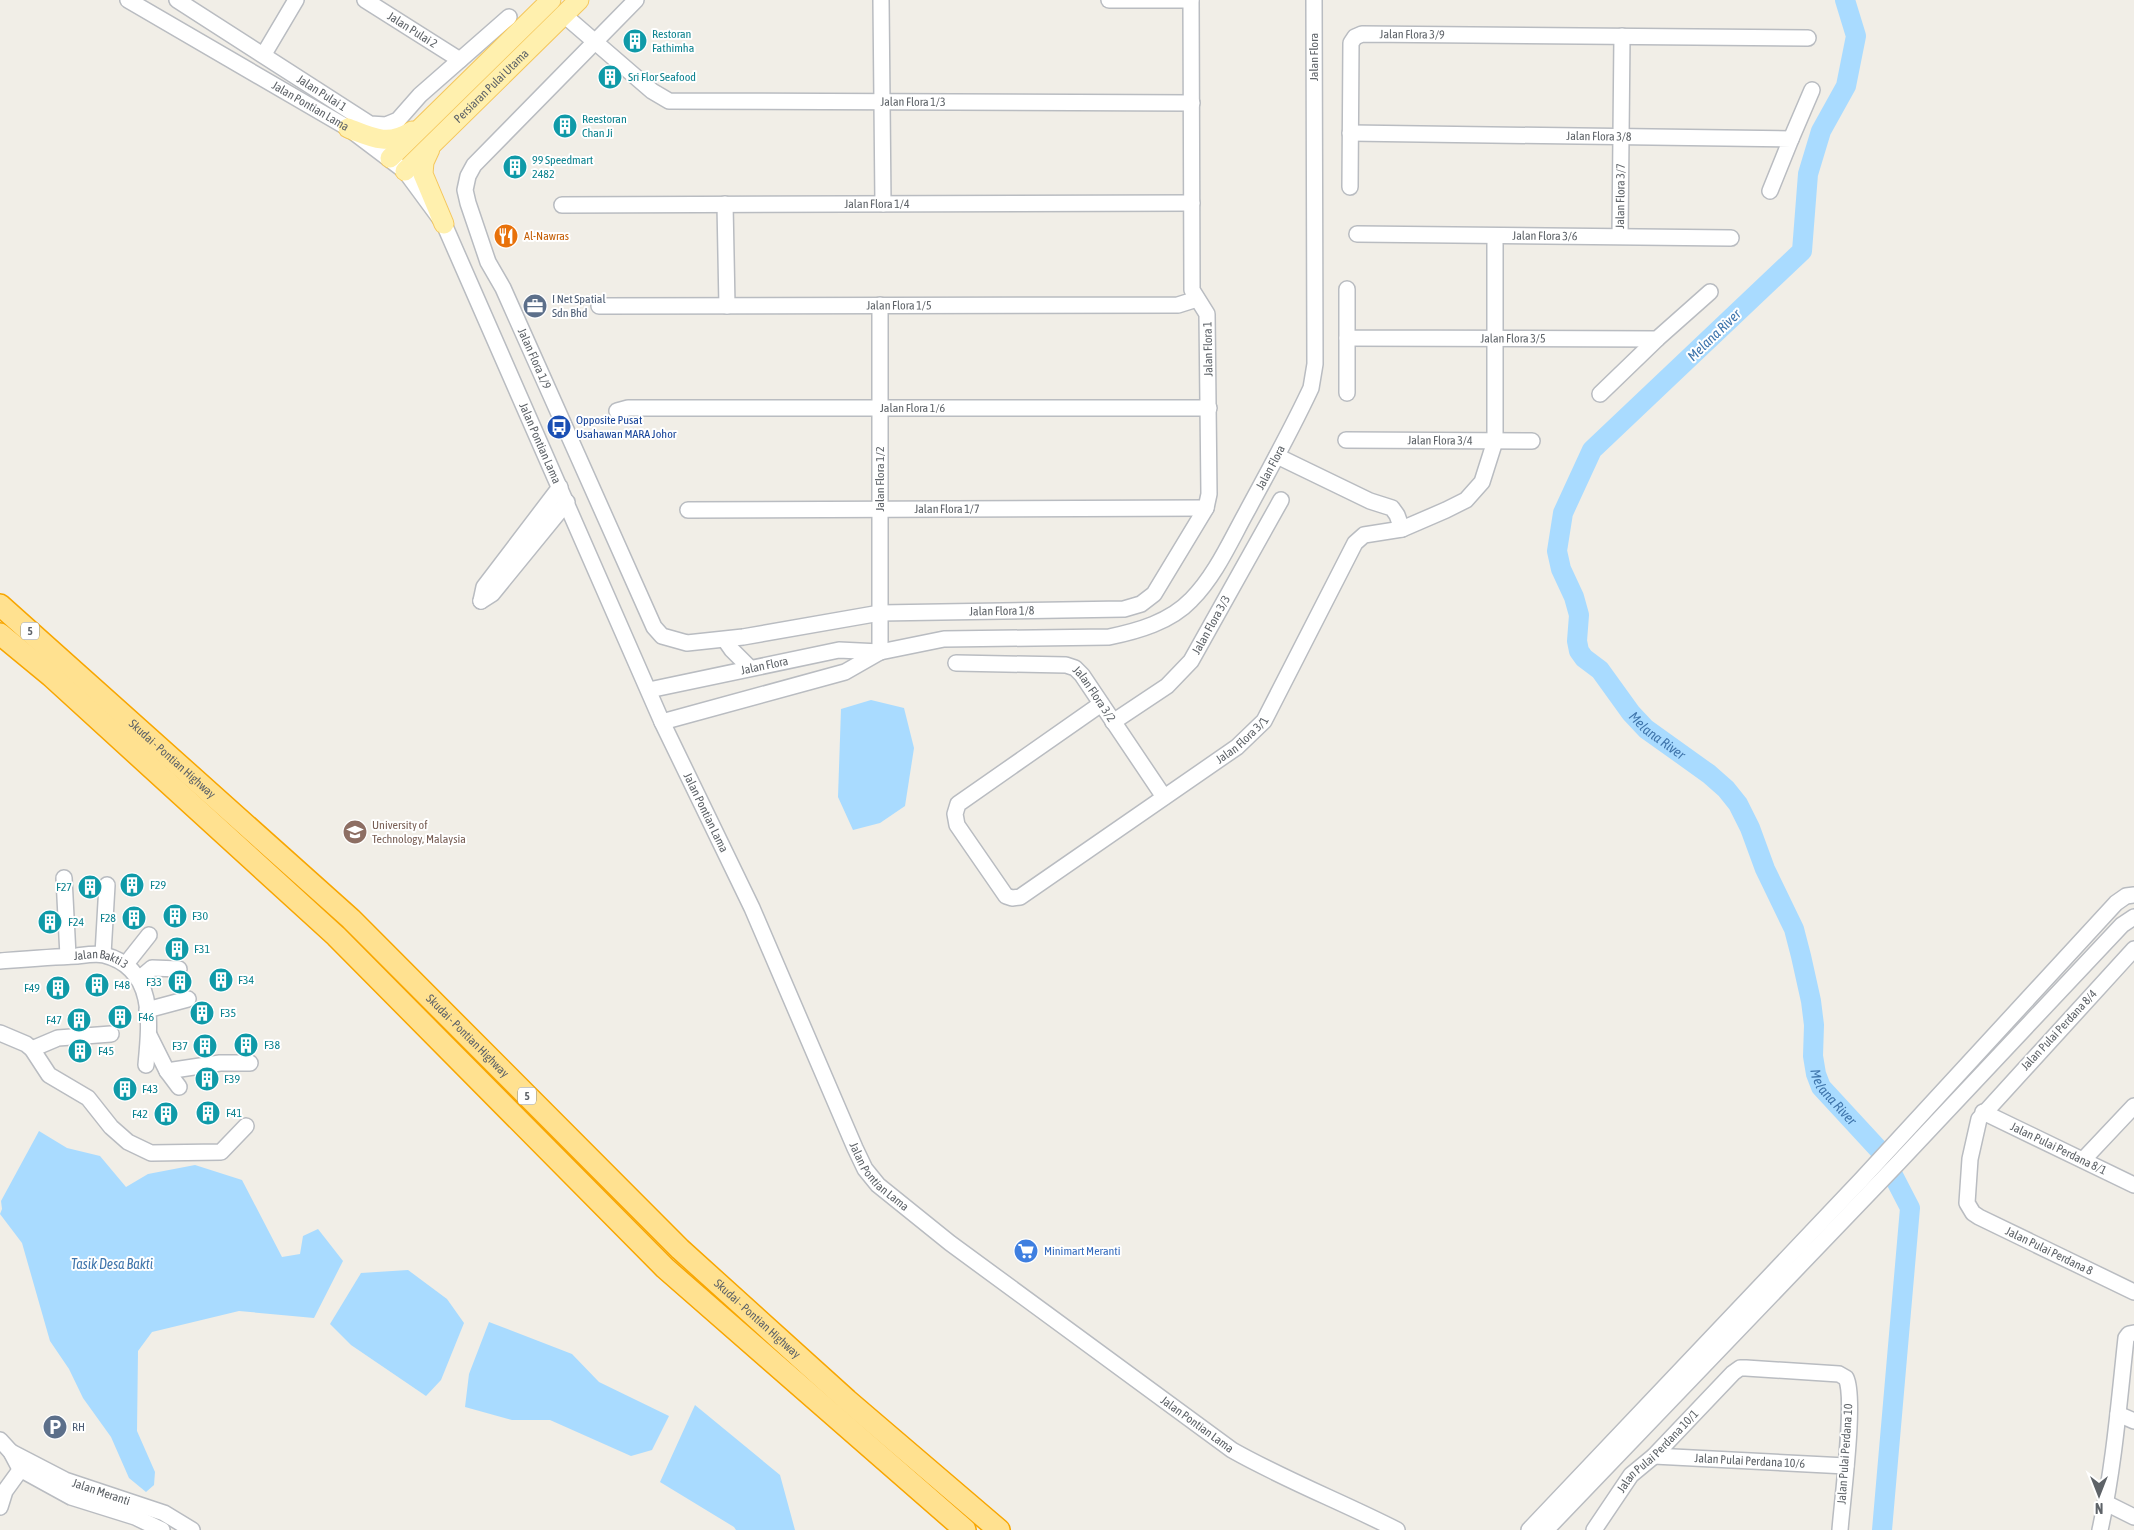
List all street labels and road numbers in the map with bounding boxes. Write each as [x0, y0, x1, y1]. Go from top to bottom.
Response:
street label: Jalan Pulai 2 [385, 9, 440, 51]
street label: Jalan Flora 3/9 [1380, 27, 1445, 42]
street label: Jalan Flora [1307, 33, 1321, 81]
street label: Persiaran Pulai Utama [451, 46, 532, 126]
street label: Jalan Pulai 1 [294, 72, 349, 114]
street label: Jalan Pontian Lama [269, 78, 351, 134]
street label: Jalan Flora 1/3 [880, 95, 946, 109]
street label: Jalan Flora 3/8 [1566, 129, 1632, 144]
street label: Jalan Flora 3/7 [1613, 163, 1628, 229]
street label: Jalan Flora 1/4 [844, 197, 910, 211]
street label: Jalan Flora 3/6 [1512, 229, 1578, 243]
street label: Jalan Flora 1/5 [866, 298, 932, 313]
street label: Jalan Flora 1 [1201, 321, 1215, 377]
street label: Jalan Flora 1/9 [515, 326, 554, 392]
street label: Jalan Flora 3/5 [1480, 331, 1546, 346]
street label: Jalan Pontian Lama [516, 401, 564, 486]
street label: Jalan Flora 1/6 [880, 401, 946, 415]
street label: Jalan Flora 3/4 [1407, 433, 1473, 448]
street label: Jalan Flora [1253, 443, 1288, 492]
street label: Jalan Flora 1/2 [873, 446, 887, 512]
street label: Jalan Flora 1/7 [914, 502, 980, 516]
street label: Jalan Flora 3/3 [1189, 593, 1233, 657]
street label: Jalan Flora 1/8 [969, 603, 1035, 619]
road number: 5 [21, 622, 39, 640]
street label: Jalan Flora [739, 654, 789, 678]
street label: Jalan Flora 3/2 [1070, 663, 1119, 725]
street label: Jalan Flora 3/1 [1213, 714, 1272, 766]
street label: Skudai - Pontian Highway [126, 717, 218, 801]
street label: Jalan Pontian Lama [681, 771, 731, 855]
street label: Jalan Bakti 3 [74, 947, 131, 972]
street label: Jalan Pulai Perdana 8/4 [2018, 987, 2100, 1073]
street label: Skudai - Pontian Highway [423, 991, 512, 1080]
road number: 5 [518, 1088, 536, 1104]
street label: Jalan Pulai Perdana 8/1 [2008, 1119, 2109, 1178]
street label: Jalan Pontian Lama [846, 1140, 911, 1214]
street label: Jalan Pulai Perdana 8 [2003, 1224, 2095, 1278]
street label: Skudai - Pontian Highway [711, 1276, 803, 1361]
street label: Jalan Pontian Lama [1158, 1393, 1236, 1456]
street label: Jalan Pulai Perdana 10 [1835, 1403, 1856, 1505]
street label: Jalan Pulai Perdana 10/1 [1614, 1407, 1702, 1495]
street label: Jalan Pulai Perdana 10/6 [1694, 1451, 1806, 1471]
street label: Jalan Meranti [70, 1476, 132, 1508]

